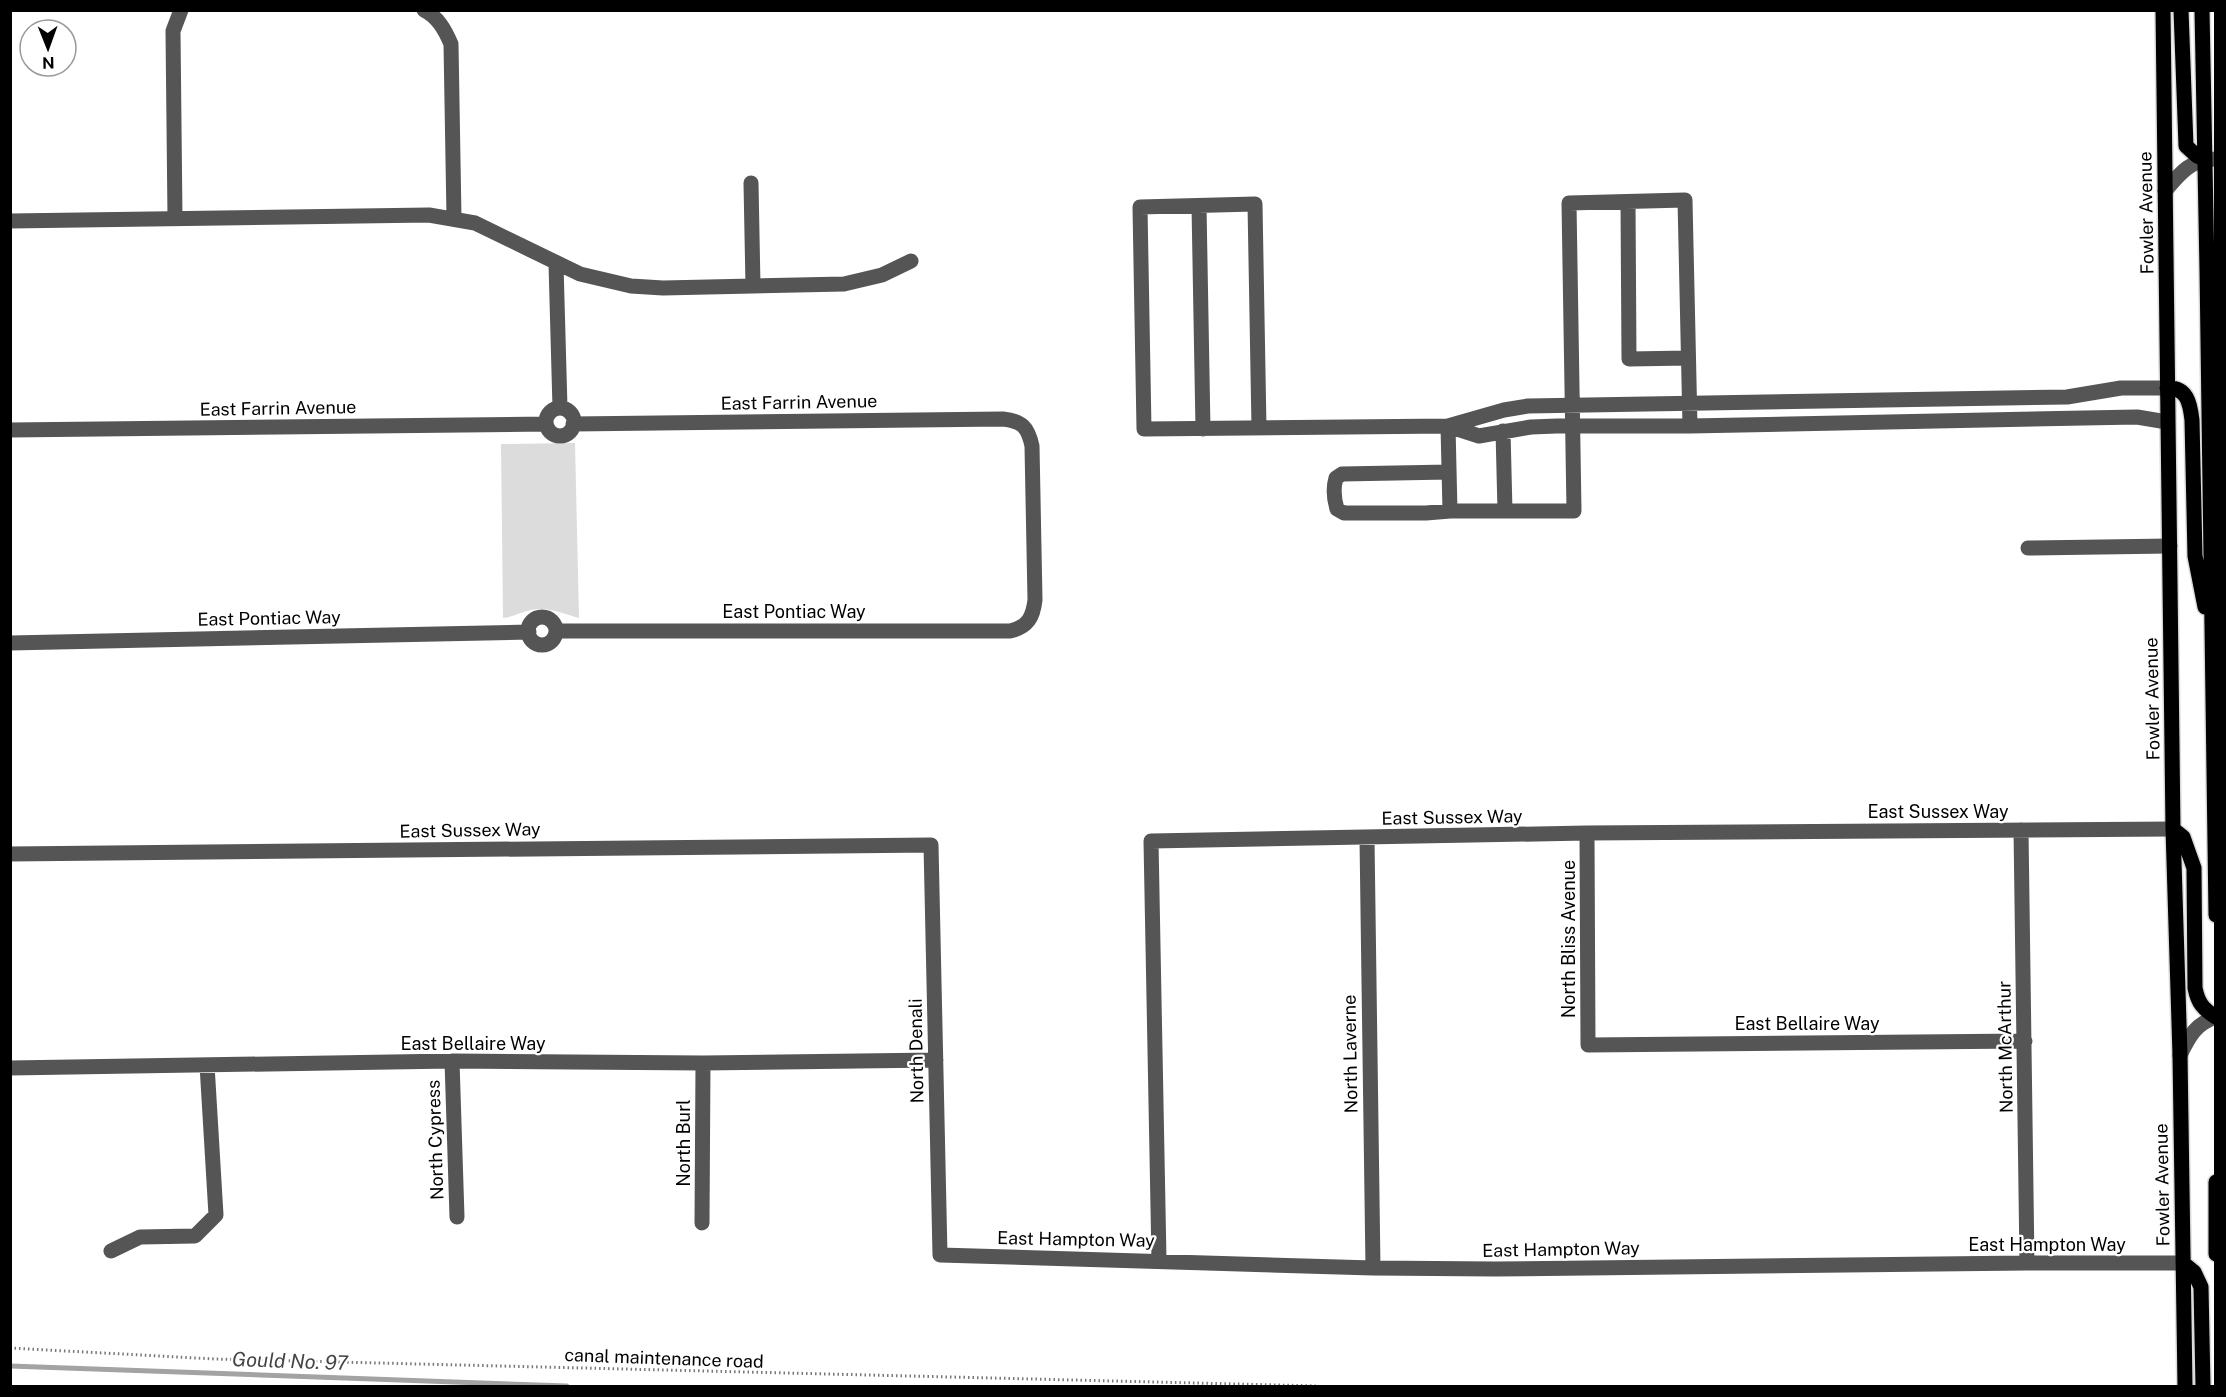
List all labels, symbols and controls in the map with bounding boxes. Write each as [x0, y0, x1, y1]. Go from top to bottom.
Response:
north arrow [18, 18, 78, 78]
text: N [42, 53, 55, 72]
street label: Fowler Avenue [2134, 151, 2158, 275]
street label: East Farrin Avenue [720, 390, 878, 414]
street label: East Farrin Avenue [199, 396, 357, 420]
street label: East Pontiac Way [722, 601, 866, 622]
street label: East Pontiac Way [197, 606, 341, 630]
street label: Fowler Avenue [2140, 637, 2164, 761]
street label: East Sussex Way [1867, 801, 2009, 822]
street label: East Sussex Way [1381, 805, 1523, 829]
street label: East Sussex Way [399, 818, 541, 842]
street label: North Bliss Avenue [1558, 860, 1579, 1018]
street label: North McArthur [1993, 981, 2017, 1113]
street label: North Laverne [1338, 995, 1362, 1113]
street label: North Denali [905, 998, 927, 1104]
street label: East Bellaire Way [1734, 1013, 1880, 1034]
street label: East Bellaire Way [400, 1033, 546, 1054]
street label: North Cypress [422, 1080, 448, 1200]
street label: North Burl [673, 1099, 694, 1187]
street label: Fowler Avenue [2150, 1123, 2174, 1247]
street label: East Hampton Way [997, 1227, 1155, 1251]
street label: East Hampton Way [1968, 1234, 2126, 1255]
street label: East Hampton Way [1482, 1237, 1640, 1261]
street label: canal maintenance road [564, 1344, 764, 1372]
water label: Gould No. 97 [232, 1347, 349, 1375]

